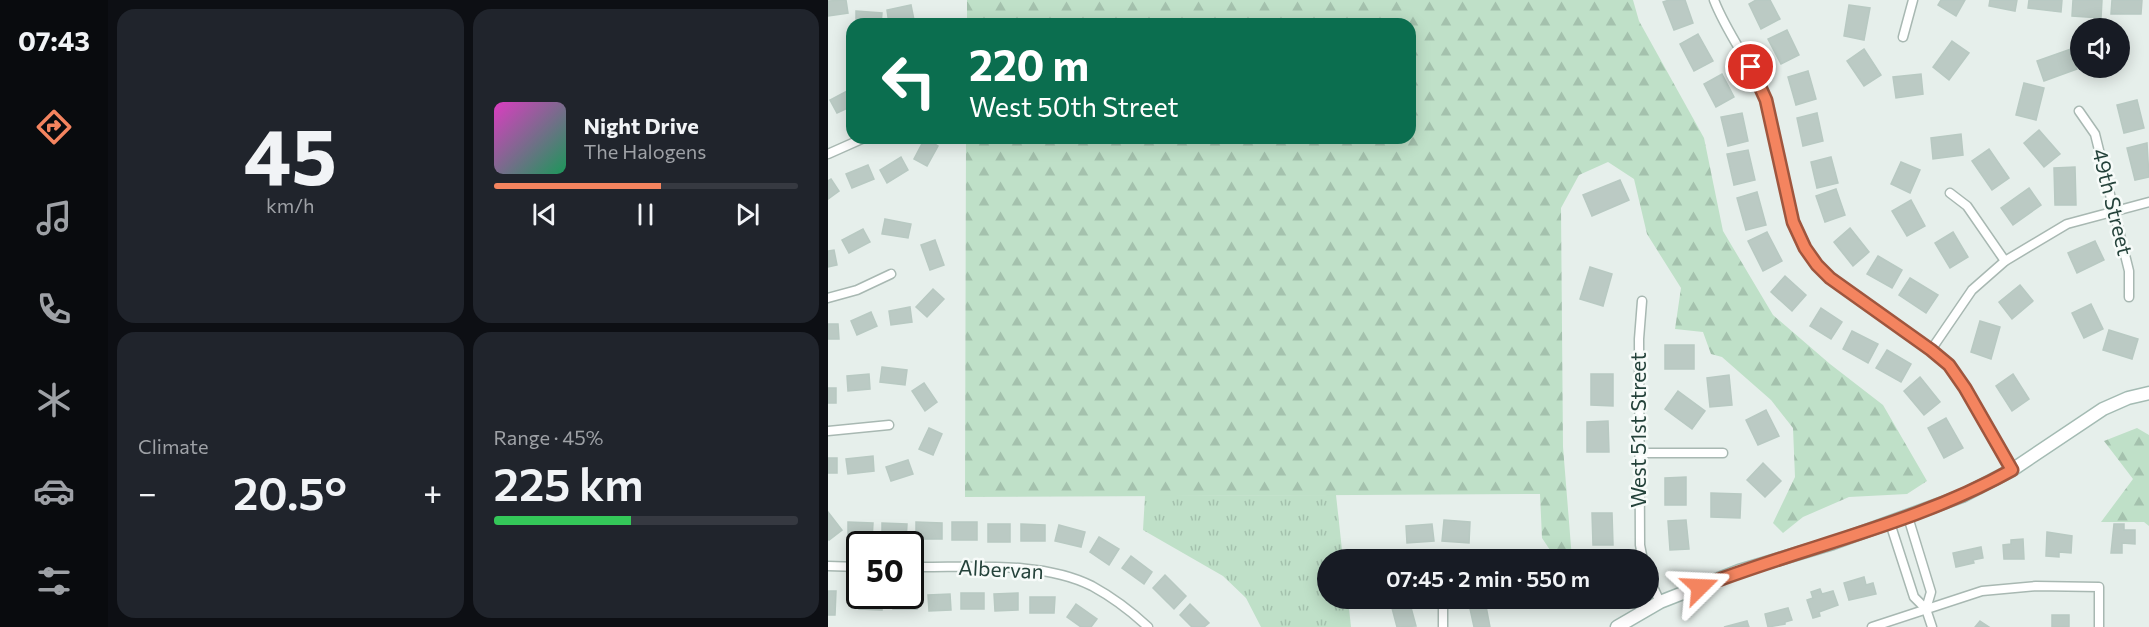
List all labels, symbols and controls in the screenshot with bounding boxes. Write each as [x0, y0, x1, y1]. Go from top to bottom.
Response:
map controls [2070, 18, 2130, 78]
button: sound [2070, 18, 2130, 78]
text: 07:43 [18, 24, 90, 57]
text: 220 m [969, 38, 1089, 90]
pin [1725, 41, 1776, 92]
icon: left [870, 42, 948, 120]
icon: arrive [1734, 50, 1767, 83]
text: West 50th Street [969, 90, 1179, 123]
icon: directions [33, 106, 75, 148]
text: 45 [244, 106, 337, 201]
text: Night Drive [584, 112, 699, 139]
text: The Halogens [584, 139, 706, 163]
street label: 49th Street [2088, 146, 2139, 258]
text: km/h [266, 193, 315, 217]
icon: music [33, 197, 75, 239]
icon: previous [528, 198, 561, 231]
icon: pause [629, 198, 662, 231]
icon: next [731, 198, 764, 231]
icon: phone [33, 288, 75, 330]
street label: West 51st Street [1625, 352, 1650, 508]
icon: climate [33, 379, 75, 421]
text: Range · 45% [494, 425, 603, 449]
text: Climate [138, 434, 208, 458]
text: 225 km [494, 455, 644, 510]
text: 20.5° [233, 464, 347, 519]
icon: car [33, 470, 75, 512]
text: − [138, 471, 157, 512]
text: + [423, 471, 442, 512]
speed limit sign: 50 [846, 531, 924, 609]
street label: Albervan [958, 554, 1044, 583]
position arrow [1668, 555, 1732, 619]
icon: filters [33, 560, 75, 602]
text: 07:45 · 2 min · 550 m [1386, 565, 1590, 592]

